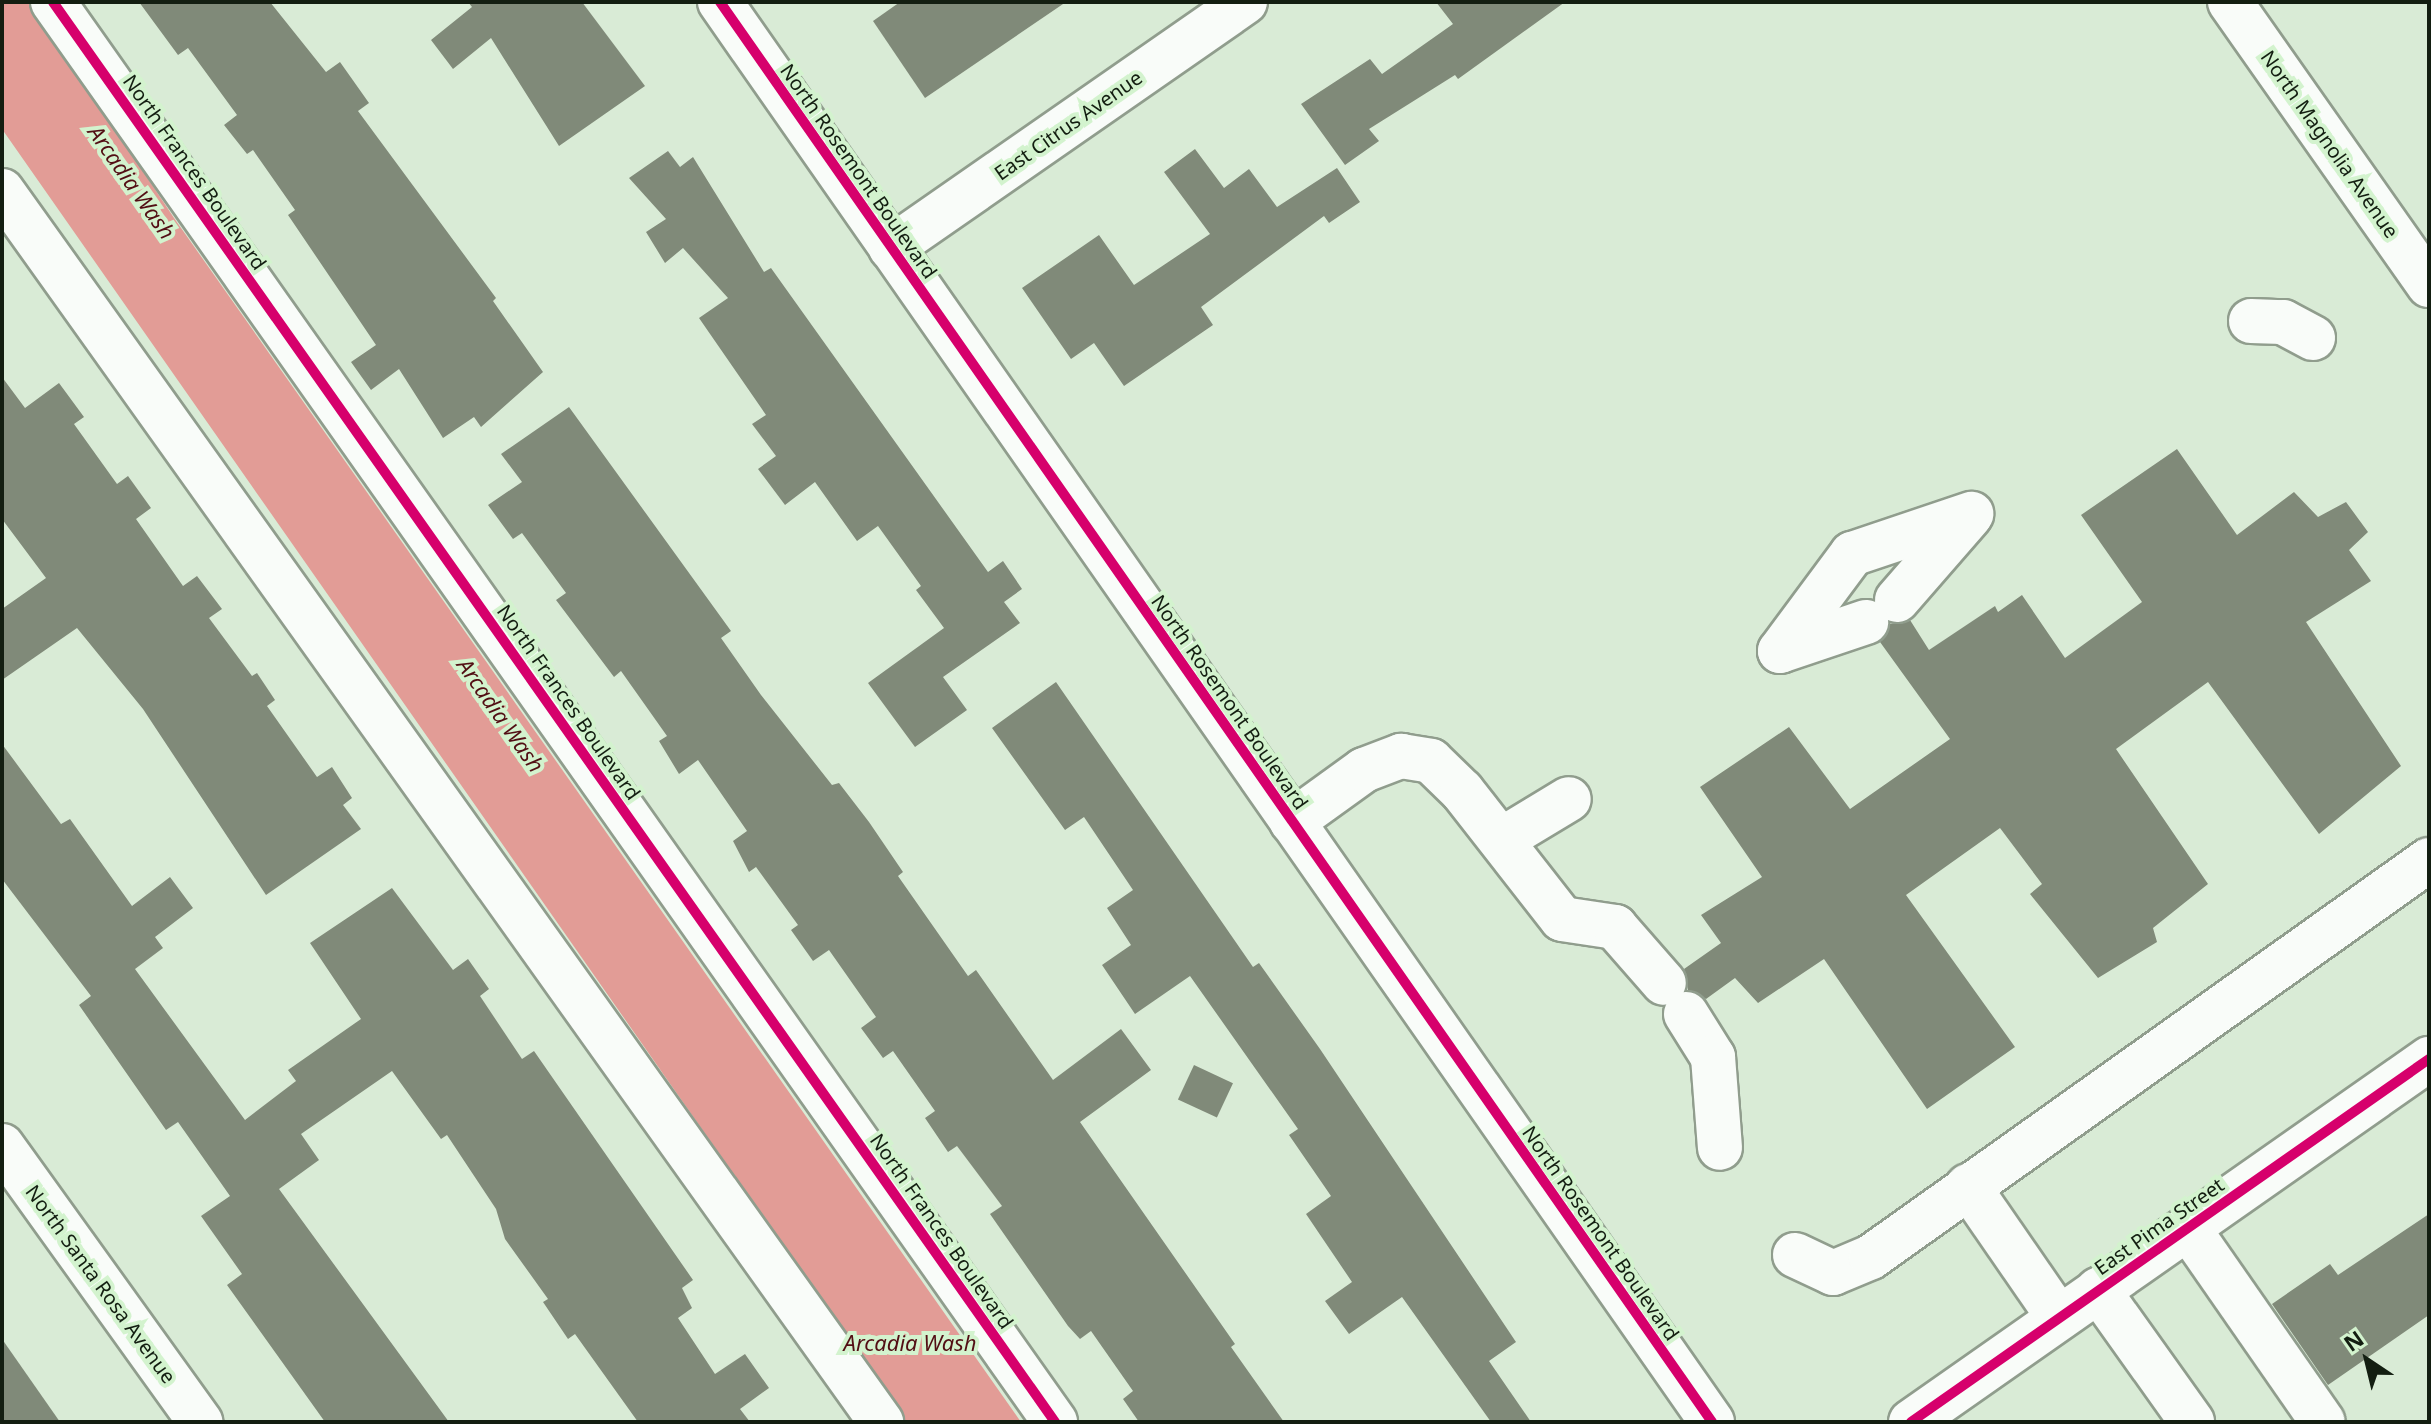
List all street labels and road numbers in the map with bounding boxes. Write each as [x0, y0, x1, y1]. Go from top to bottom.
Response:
street label: North Magnolia Avenue [2256, 46, 2404, 242]
street label: North Rosemont Boulevard [776, 59, 942, 283]
street label: East Citrus Avenue [989, 65, 1147, 185]
street label: North Frances Boulevard [118, 70, 272, 274]
street label: North Rosemont Boulevard [1147, 590, 1313, 814]
street label: North Frances Boulevard [492, 600, 646, 804]
street label: North Rosemont Boulevard [1518, 1121, 1684, 1345]
street label: North Frances Boulevard [865, 1129, 1019, 1333]
street label: East Pima Street [2090, 1172, 2228, 1280]
street label: North Santa Rosa Avenue [21, 1180, 181, 1388]

